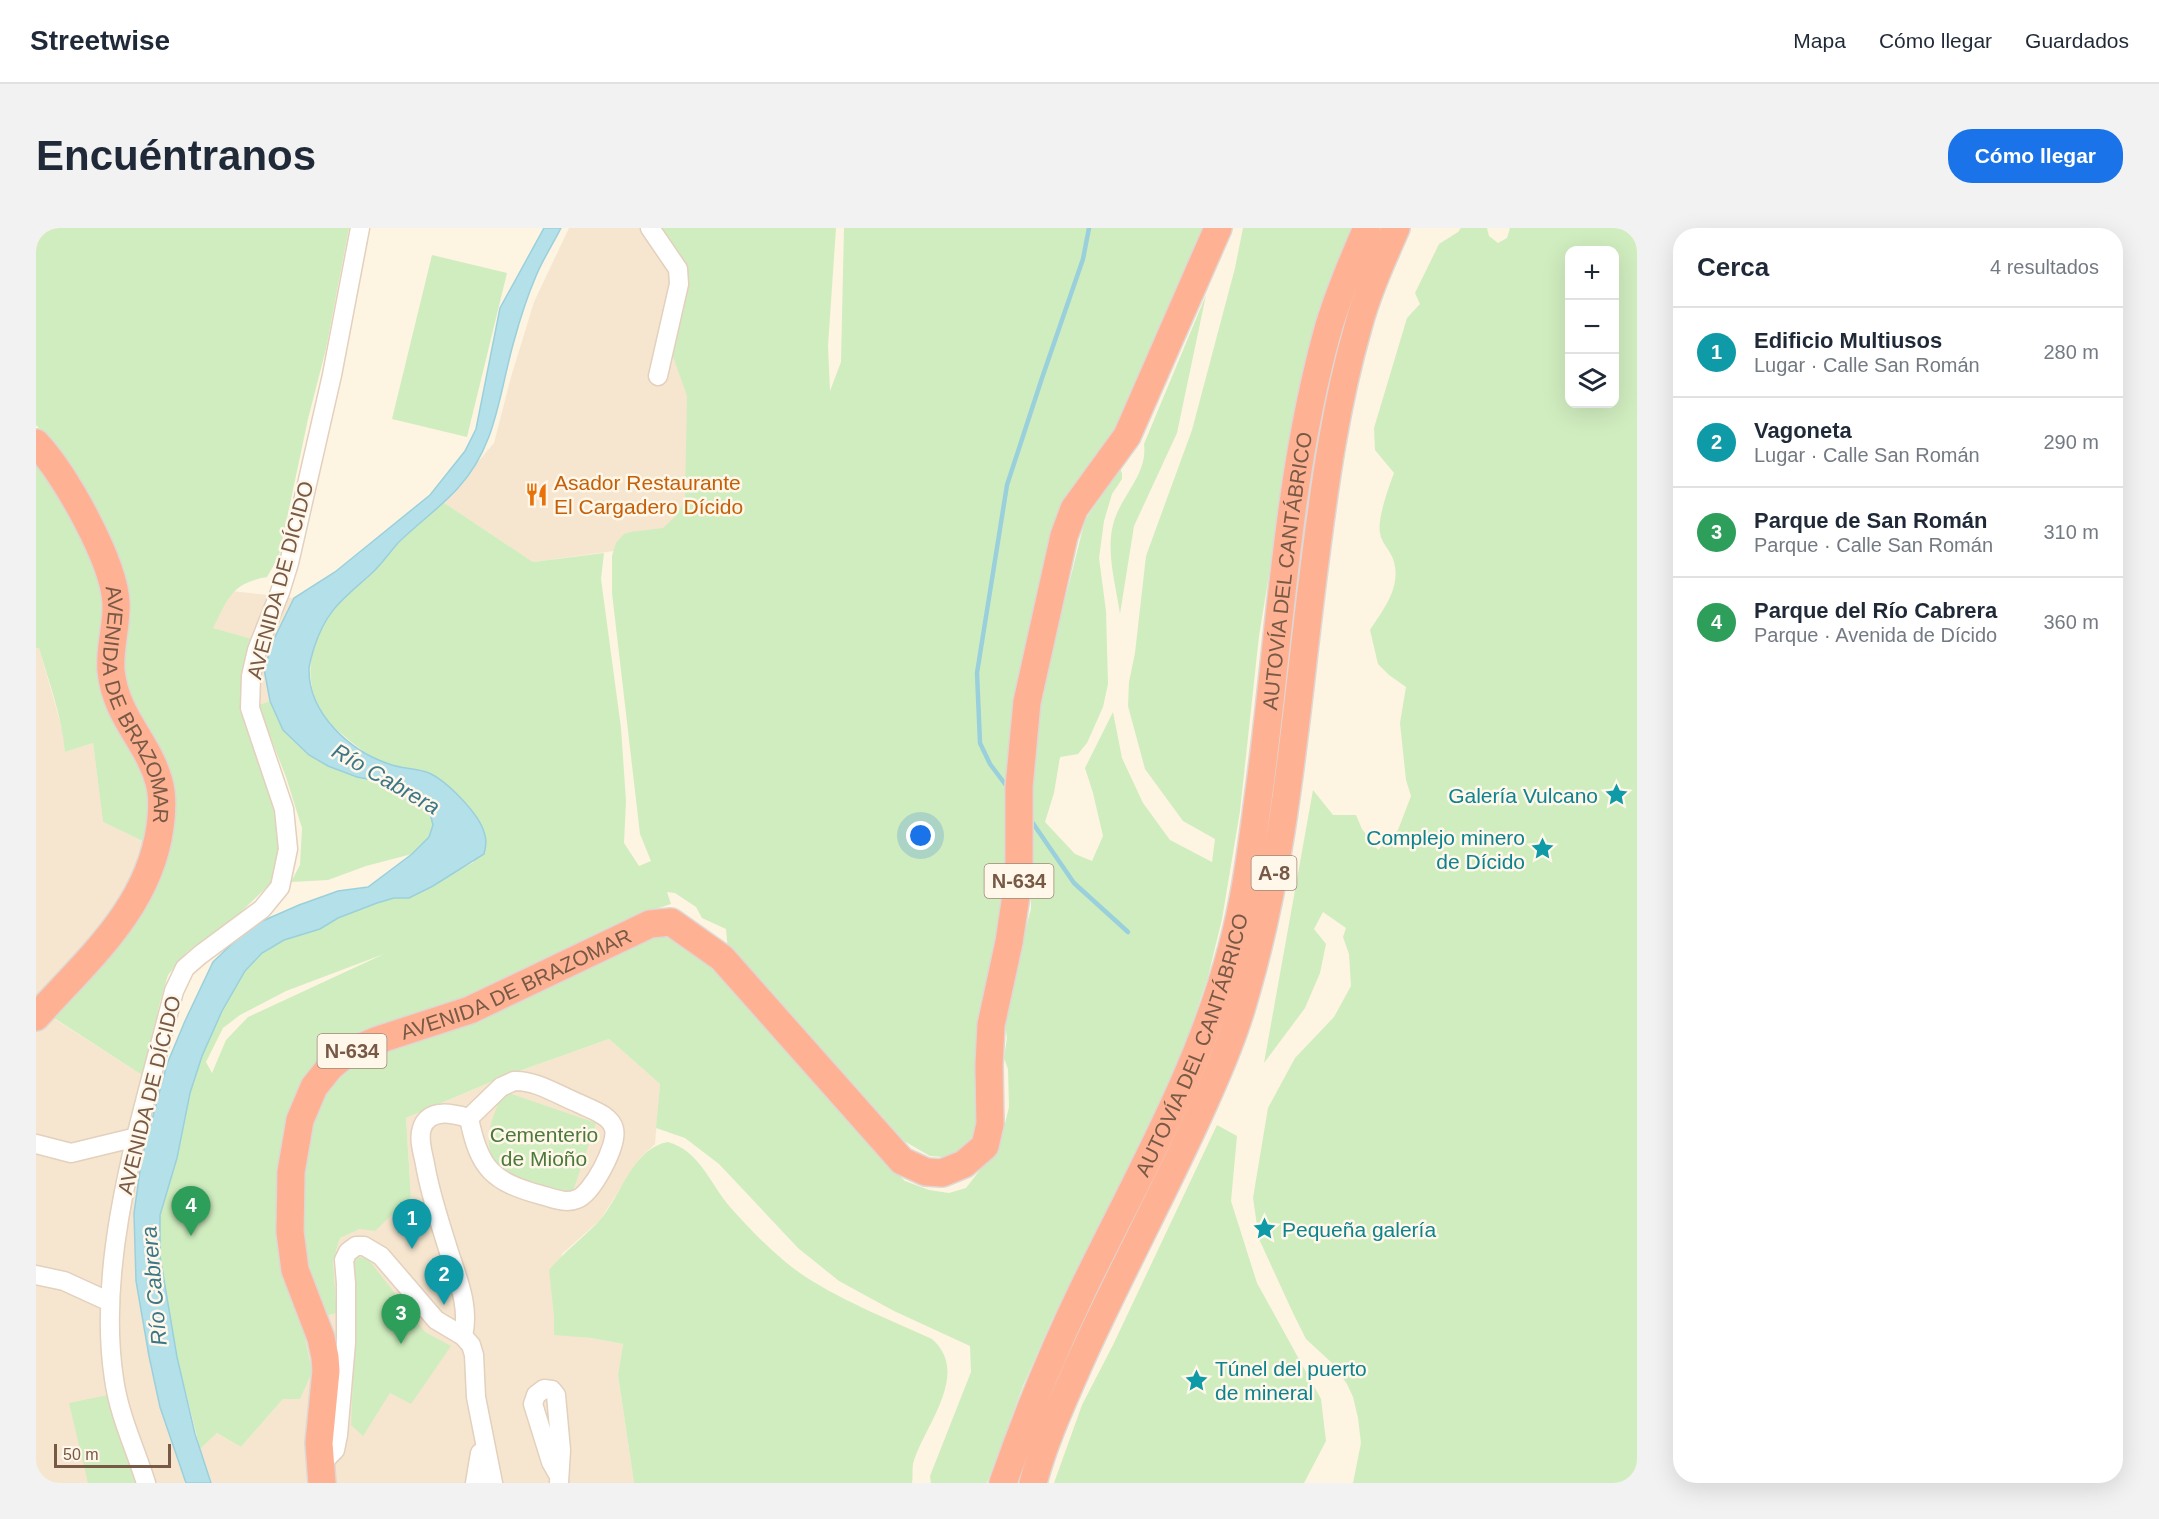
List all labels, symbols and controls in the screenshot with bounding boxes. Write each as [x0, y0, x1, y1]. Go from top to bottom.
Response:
text: Streetwise [30, 25, 170, 56]
text: Mapa [1793, 29, 1846, 52]
text: Cómo llegar [1879, 29, 1992, 52]
text: Guardados [2025, 29, 2129, 52]
button: Cómo llegar [1948, 129, 2123, 183]
text: Encuéntranos [36, 132, 316, 179]
map controls [1565, 246, 1619, 408]
button: + [1565, 246, 1619, 300]
text: Cerca [1697, 252, 1769, 282]
text: 4 resultados [1990, 256, 2099, 278]
button: − [1565, 300, 1619, 354]
text: Edificio Multiusos [1754, 328, 1942, 353]
text: 1 [1711, 341, 1722, 363]
text: 280 m [2043, 341, 2099, 363]
button: layers [1565, 354, 1619, 408]
text: Lugar · Calle San Román [1754, 354, 1980, 376]
text: Vagoneta [1754, 418, 1852, 443]
street label: AUTOVÍA DEL CANTÁBRICO [1258, 430, 1316, 711]
text: 2 [1711, 431, 1722, 453]
text: 290 m [2043, 431, 2099, 453]
text: Lugar · Calle San Román [1754, 444, 1980, 466]
place label: Asador Restaurante El Cargadero Dícido [554, 471, 743, 518]
street label: AVENIDA DE DÍCIDO [243, 479, 317, 681]
restaurant icon: Asador Restaurante El Cargadero Dícido [523, 481, 549, 507]
text: Parque de San Román [1754, 508, 1988, 533]
text: 3 [1711, 521, 1722, 543]
text: 310 m [2043, 521, 2099, 543]
text: Parque · Calle San Román [1754, 534, 1993, 556]
street label: AVENIDA DE BRAZOMAR [99, 583, 173, 824]
text: Parque del Río Cabrera [1754, 598, 1997, 623]
text: 4 [1711, 611, 1722, 633]
text: 360 m [2043, 611, 2099, 633]
text: Parque · Avenida de Dícido [1754, 624, 1997, 646]
water label: Río Cabrera [328, 738, 444, 820]
place icon: Galería Vulcano [1603, 782, 1629, 808]
place label: Galería Vulcano [1448, 784, 1598, 807]
your location [906, 821, 935, 850]
place label: Complejo minero de Dícido [1366, 826, 1525, 873]
place icon: Complejo minero de Dícido [1530, 836, 1556, 862]
road number: A-8 [1252, 856, 1296, 890]
road number: N-634 [984, 864, 1054, 898]
street label: AUTOVÍA DEL CANTÁBRICO [1130, 911, 1252, 1180]
street label: AVENIDA DE BRAZOMAR [398, 923, 635, 1043]
street label: AVENIDA DE DÍCIDO [113, 993, 185, 1197]
road number: N-634 [318, 1034, 386, 1068]
park label: Cementerio de Mioño [490, 1123, 598, 1170]
pin: 4 [172, 1186, 210, 1236]
pin: 1 [392, 1200, 431, 1249]
place icon: Pequeña galería [1251, 1216, 1277, 1242]
place label: Pequeña galería [1282, 1218, 1436, 1241]
water label: Río Cabrera [136, 1225, 172, 1347]
pin: 2 [424, 1256, 464, 1305]
pin: 3 [382, 1294, 421, 1344]
place label: Túnel del puerto de mineral [1215, 1357, 1367, 1404]
place icon: Túnel del puerto de mineral [1184, 1367, 1210, 1393]
scale bar [54, 1441, 171, 1468]
text: 50 m [63, 1446, 99, 1463]

